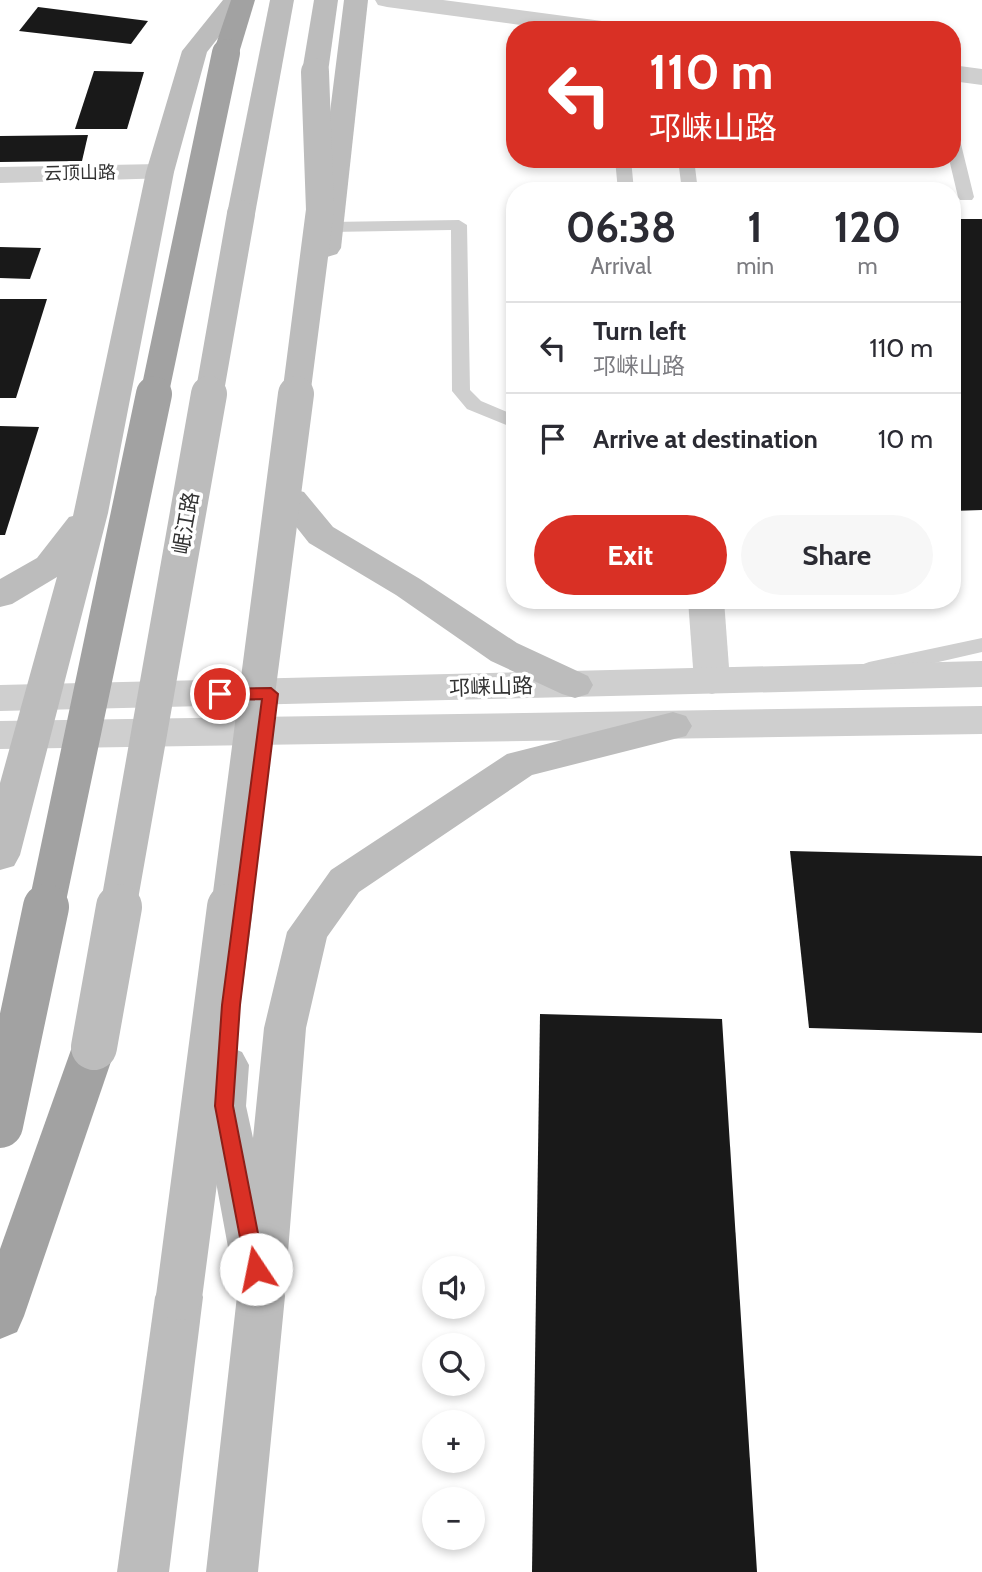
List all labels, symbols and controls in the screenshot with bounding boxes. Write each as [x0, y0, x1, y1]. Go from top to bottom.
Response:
text: 110 m [649, 42, 773, 101]
icon: left [534, 49, 625, 140]
text: 邛崃山路 [649, 108, 777, 147]
street label: 云顶山路 [44, 161, 116, 185]
text: 06:38 [566, 201, 676, 253]
text: 1 [747, 201, 763, 253]
text: 120 [834, 201, 901, 253]
text: Arrival [590, 252, 652, 280]
text: min [736, 252, 774, 280]
text: m [857, 252, 878, 280]
text: Turn left [593, 315, 686, 347]
icon: left [534, 329, 572, 367]
text: 110 m [869, 332, 933, 364]
text: 邛崃山路 [593, 352, 685, 380]
icon: arrive [534, 420, 572, 458]
text: Arrive at destination [593, 423, 818, 455]
text: 10 m [878, 423, 933, 455]
street label: 岷江路 [168, 490, 203, 556]
button: Exit [534, 515, 727, 595]
button: Share [741, 515, 933, 595]
pin [190, 664, 250, 724]
street label: 邛崃山路 [449, 673, 533, 700]
icon: arrive [201, 675, 239, 713]
position arrow [219, 1232, 293, 1306]
map controls [422, 1256, 485, 1550]
button: sound [422, 1256, 485, 1319]
button: search [422, 1333, 485, 1396]
button: + [422, 1410, 485, 1473]
button: − [422, 1487, 485, 1550]

